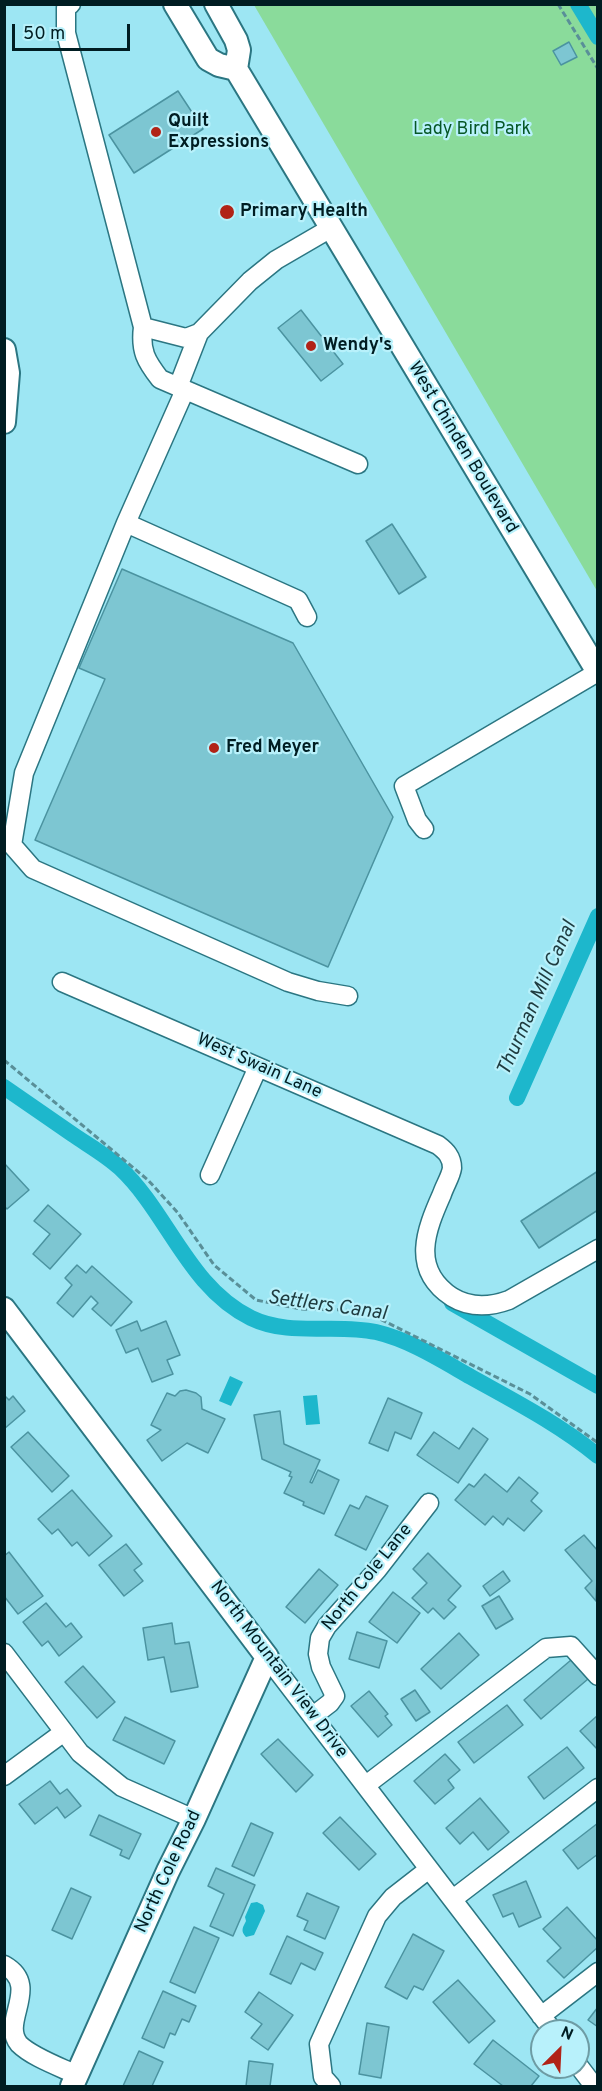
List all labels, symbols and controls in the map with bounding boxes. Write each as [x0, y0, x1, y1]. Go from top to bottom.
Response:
scale bar [15, 12, 134, 50]
text: 50 m [23, 23, 65, 46]
place label: Quilt Expressions [168, 111, 269, 154]
park label: Lady Bird Park [413, 119, 531, 141]
marker: Quilt Expressions [149, 125, 163, 139]
place label: Primary Health [240, 201, 368, 223]
marker: Primary Health [218, 203, 236, 221]
place label: Wendy's [323, 335, 392, 357]
marker: Wendy's [304, 339, 318, 353]
street label: West Chinden Boulevard [402, 358, 522, 538]
place label: Fred Meyer [226, 737, 319, 759]
marker: Fred Meyer [207, 741, 221, 755]
water label: Thurman Mill Canal [493, 918, 583, 1080]
street label: West Swain Lane [193, 1030, 325, 1104]
water label: Settlers Canal [266, 1287, 388, 1327]
street label: North Cole Lane [318, 1520, 418, 1636]
street label: North Mountain View Drive [204, 1577, 352, 1763]
street label: North Cole Road [131, 1807, 207, 1937]
north arrow [530, 2019, 590, 2079]
text: N [557, 2023, 576, 2046]

